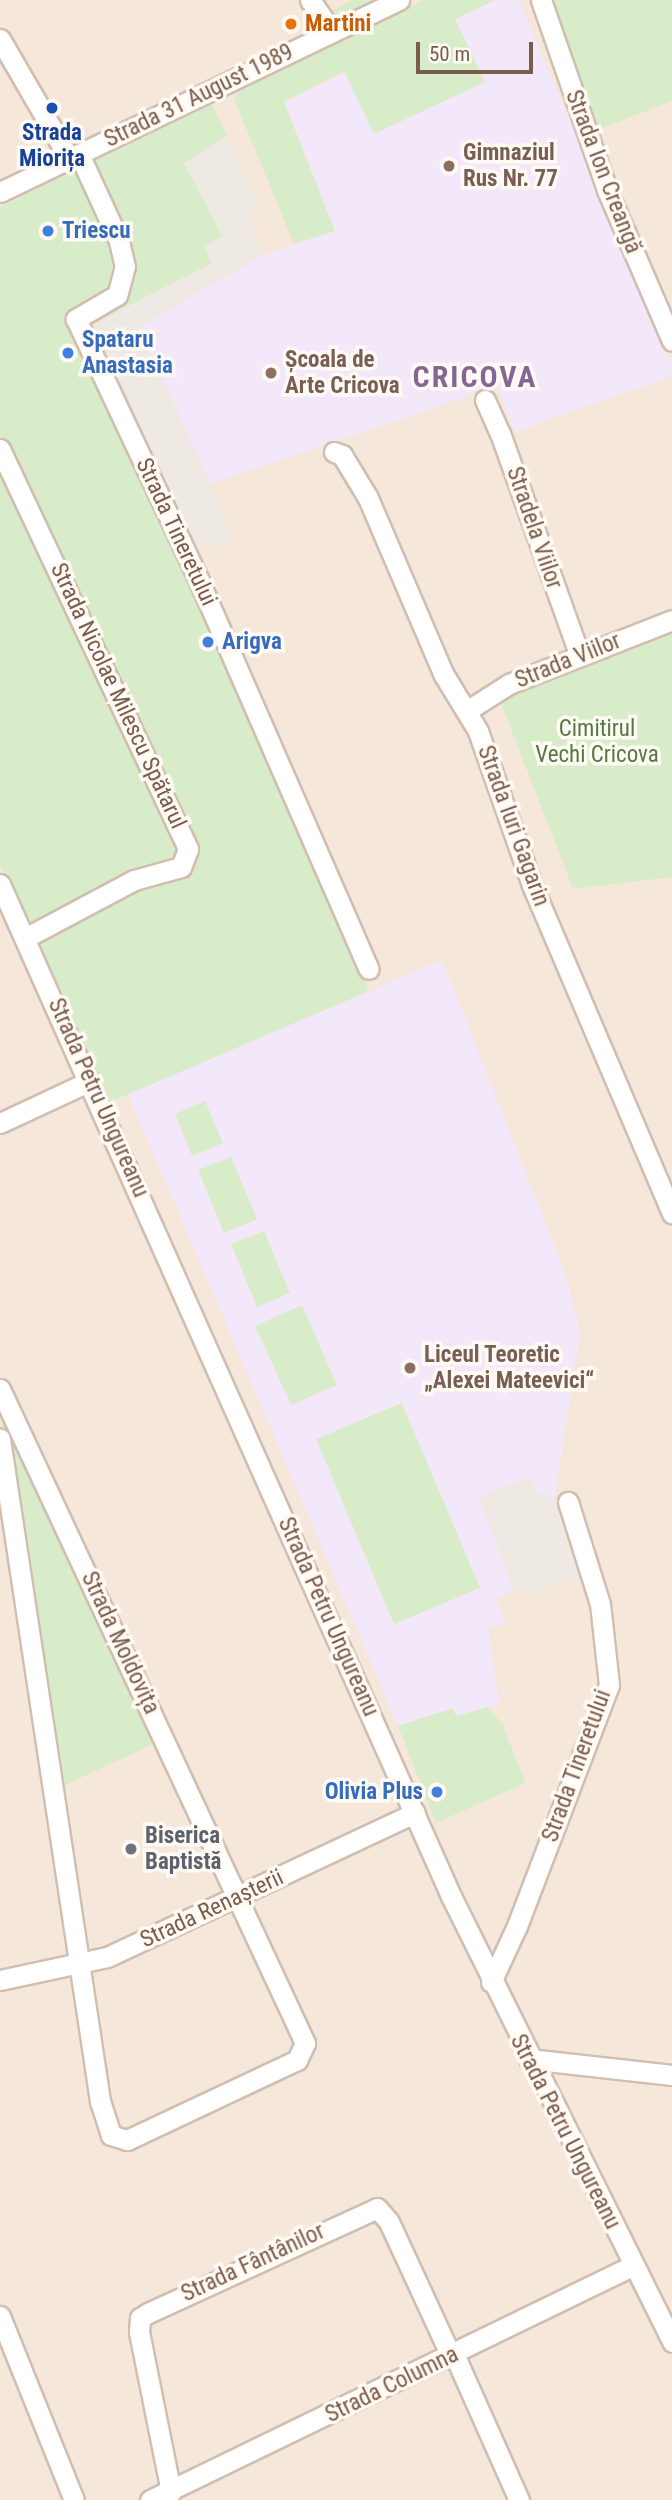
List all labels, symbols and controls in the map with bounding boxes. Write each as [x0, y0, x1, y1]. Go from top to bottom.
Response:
place label: Martini [305, 10, 371, 38]
marker: Martini [283, 16, 299, 32]
scale bar [420, 28, 537, 72]
street label: Strada 31 August 1989 [100, 38, 298, 154]
text: 50 m [429, 42, 470, 66]
street label: Strada Ion Creangă [559, 86, 647, 258]
marker: Strada Miorița [44, 100, 60, 116]
place label: Strada Miorița [19, 119, 85, 173]
place label: Gimnaziul Rus Nr. 77 [463, 139, 558, 193]
marker: Gimnaziul Rus Nr. 77 [441, 158, 457, 174]
place label: Triescu [62, 217, 130, 245]
marker: Triescu [40, 223, 56, 239]
place label: Spataru Anastasia [82, 326, 173, 380]
marker: Spataru Anastasia [60, 345, 76, 361]
place label: Școala de Arte Cricova [285, 346, 400, 400]
district label: CRICOVA [413, 359, 537, 395]
marker: Școala de Arte Cricova [263, 365, 279, 381]
street label: Strada Tineretului [130, 454, 222, 610]
street label: Stradela Viilor [500, 463, 568, 593]
street label: Strada Nicolae Milescu Spătarul [44, 559, 192, 833]
street label: Strada Viilor [511, 627, 625, 695]
place label: Arigva [222, 628, 282, 656]
marker: Arigva [200, 634, 216, 650]
park label: Cimitirul Vechi Cricova [535, 715, 659, 769]
street label: Strada Iuri Gagarin [471, 742, 555, 910]
street label: Strada Petru Ungureanu [42, 994, 154, 1202]
place label: Liceul Teoretic „Alexei Mateevici“ [424, 1341, 594, 1395]
marker: Liceul Teoretic „Alexei Mateevici“ [402, 1360, 418, 1376]
street label: Strada Petru Ungureanu [272, 1513, 384, 1721]
street label: Strada Moldovița [75, 1567, 165, 1719]
street label: Strada Tineretului [537, 1686, 617, 1846]
place label: Olivia Plus [325, 1778, 423, 1806]
marker: Olivia Plus [429, 1784, 445, 1800]
place label: Biserica Baptistă [145, 1822, 221, 1876]
marker: Biserica Baptistă [123, 1841, 139, 1857]
street label: Strada Renașterii [136, 1864, 288, 1954]
street label: Strada Petru Ungureanu [504, 2030, 626, 2234]
street label: Strada Fântânilor [177, 2218, 329, 2308]
street label: Strada Columna [321, 2341, 463, 2429]

